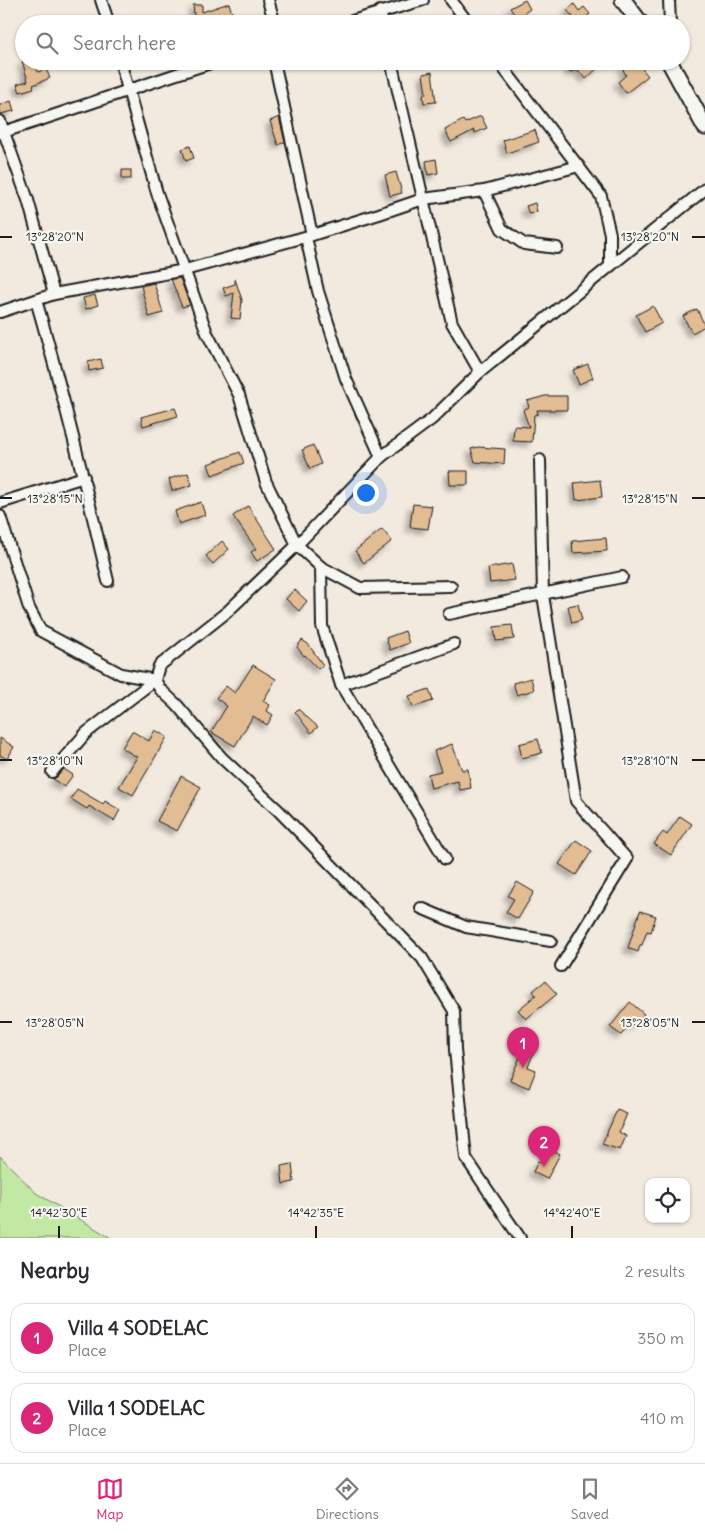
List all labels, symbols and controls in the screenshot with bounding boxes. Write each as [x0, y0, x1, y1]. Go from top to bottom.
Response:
search box [15, 15, 690, 70]
icon: search [33, 29, 61, 57]
text: Search here [73, 31, 176, 55]
text: 13°28'20"N [26, 229, 84, 244]
text: 13°28'20"N [621, 229, 679, 244]
your location [353, 480, 379, 506]
text: 13°28'15"N [27, 491, 83, 506]
text: 13°28'15"N [622, 491, 678, 506]
text: 13°28'10"N [27, 753, 83, 768]
text: 13°28'10"N [622, 753, 678, 768]
text: 13°28'05"N [26, 1015, 84, 1030]
text: 13°28'05"N [621, 1015, 679, 1030]
pin: 1 [507, 1027, 539, 1068]
pin: 2 [528, 1126, 560, 1167]
map controls [645, 1178, 690, 1223]
button: locate [645, 1178, 690, 1223]
text: 14°42'30"E [30, 1205, 88, 1220]
text: 14°42'35"E [288, 1205, 344, 1220]
text: 14°42'40"E [544, 1205, 600, 1220]
text: Nearby [20, 1257, 90, 1284]
text: 2 results [625, 1261, 685, 1281]
text: Villa 4 SODELAC [68, 1316, 208, 1340]
text: 1 [34, 1328, 40, 1348]
text: 350 m [637, 1328, 684, 1348]
text: Place [68, 1340, 107, 1360]
text: Villa 1 SODELAC [68, 1396, 205, 1420]
text: 2 [33, 1408, 41, 1428]
text: 410 m [640, 1408, 684, 1428]
text: Place [68, 1420, 107, 1440]
tab: Map [96, 1475, 124, 1523]
tab: Directions [316, 1475, 379, 1523]
tab: Saved [571, 1475, 609, 1523]

